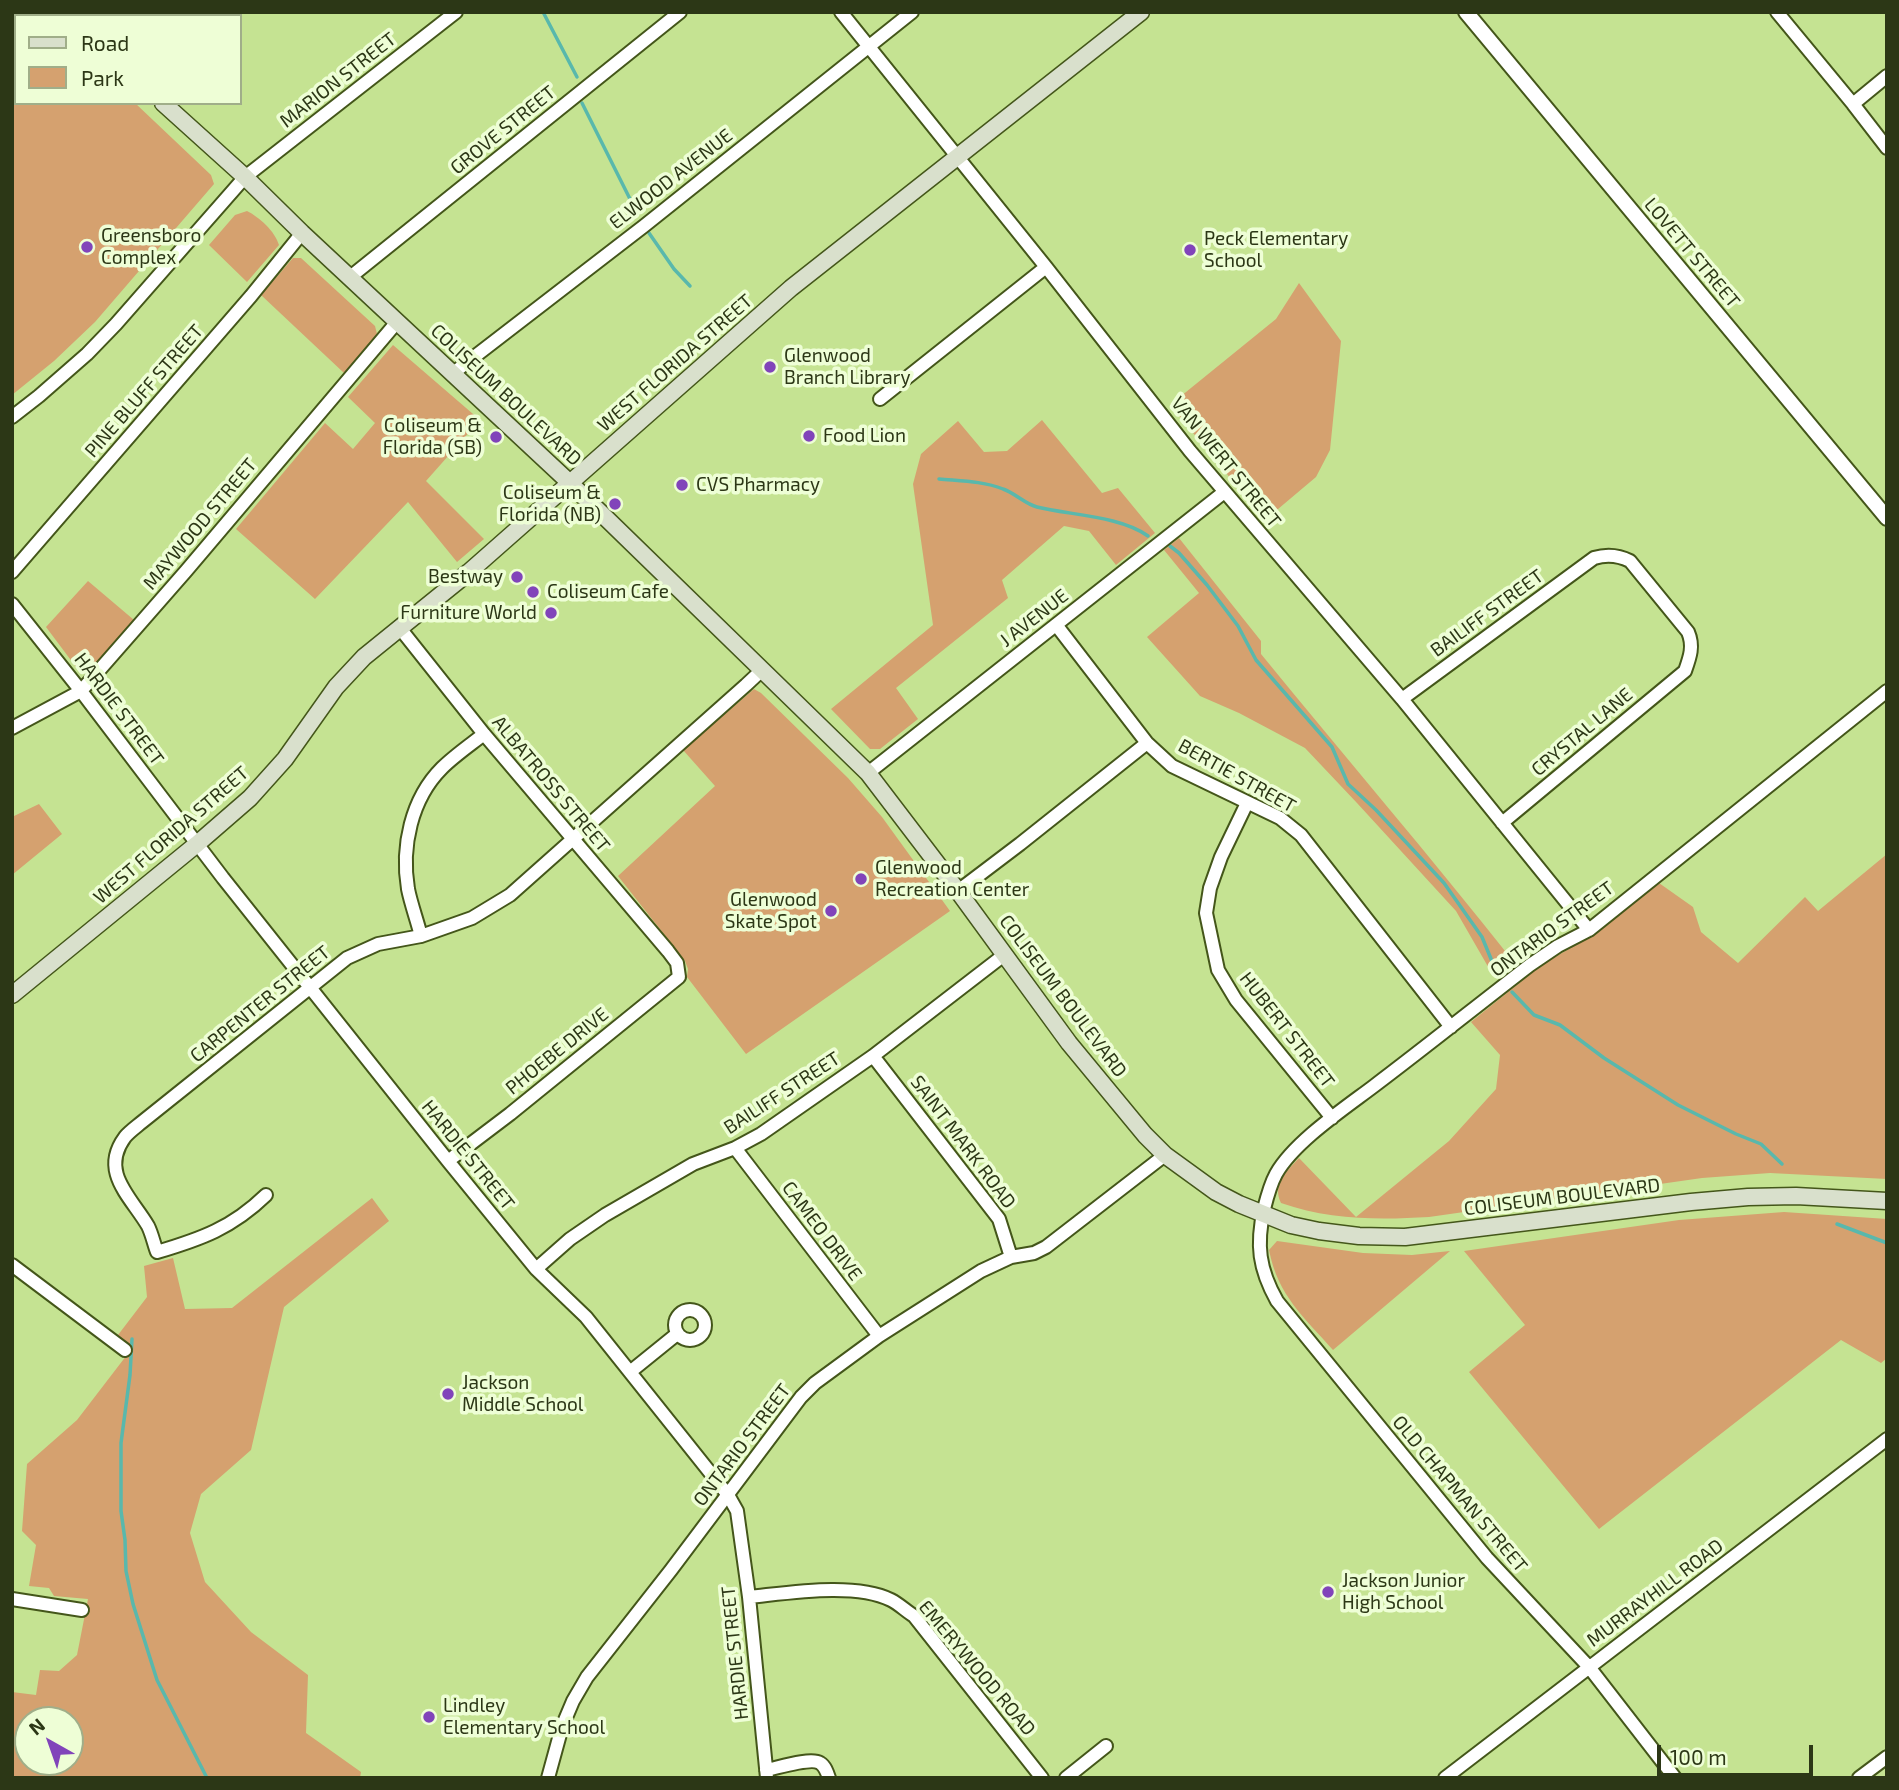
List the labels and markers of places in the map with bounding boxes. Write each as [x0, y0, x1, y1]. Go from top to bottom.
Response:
place label: Greensboro Complex [101, 225, 201, 269]
place label: Peck Elementary School [1204, 228, 1348, 272]
marker: Greensboro Complex [79, 239, 95, 255]
marker: Peck Elementary School [1182, 242, 1198, 258]
place label: Glenwood Branch Library [784, 345, 910, 389]
marker: Glenwood Branch Library [762, 359, 778, 375]
place label: Coliseum & Florida (SB) [383, 415, 482, 459]
place label: Food Lion [823, 425, 906, 447]
marker: Food Lion [801, 428, 817, 444]
marker: Coliseum & Florida (SB) [488, 429, 504, 445]
place label: CVS Pharmacy [696, 474, 820, 496]
marker: CVS Pharmacy [674, 477, 690, 493]
place label: Coliseum & Florida (NB) [499, 482, 601, 526]
marker: Coliseum & Florida (NB) [607, 496, 623, 512]
place label: Bestway [428, 566, 503, 588]
marker: Bestway [509, 569, 525, 585]
place label: Coliseum Cafe [547, 581, 669, 603]
marker: Coliseum Cafe [525, 584, 541, 600]
place label: Furniture World [400, 602, 537, 624]
marker: Furniture World [543, 605, 559, 621]
place label: Glenwood Recreation Center [875, 857, 1029, 901]
marker: Glenwood Recreation Center [853, 871, 869, 887]
place label: Glenwood Skate Spot [725, 889, 817, 933]
marker: Glenwood Skate Spot [823, 903, 839, 919]
place label: Jackson Middle School [462, 1372, 583, 1416]
marker: Jackson Middle School [440, 1386, 456, 1402]
place label: Jackson Junior High School [1342, 1570, 1465, 1614]
marker: Jackson Junior High School [1320, 1584, 1336, 1600]
place label: Lindley Elementary School [443, 1695, 605, 1739]
marker: Lindley Elementary School [421, 1709, 437, 1725]

